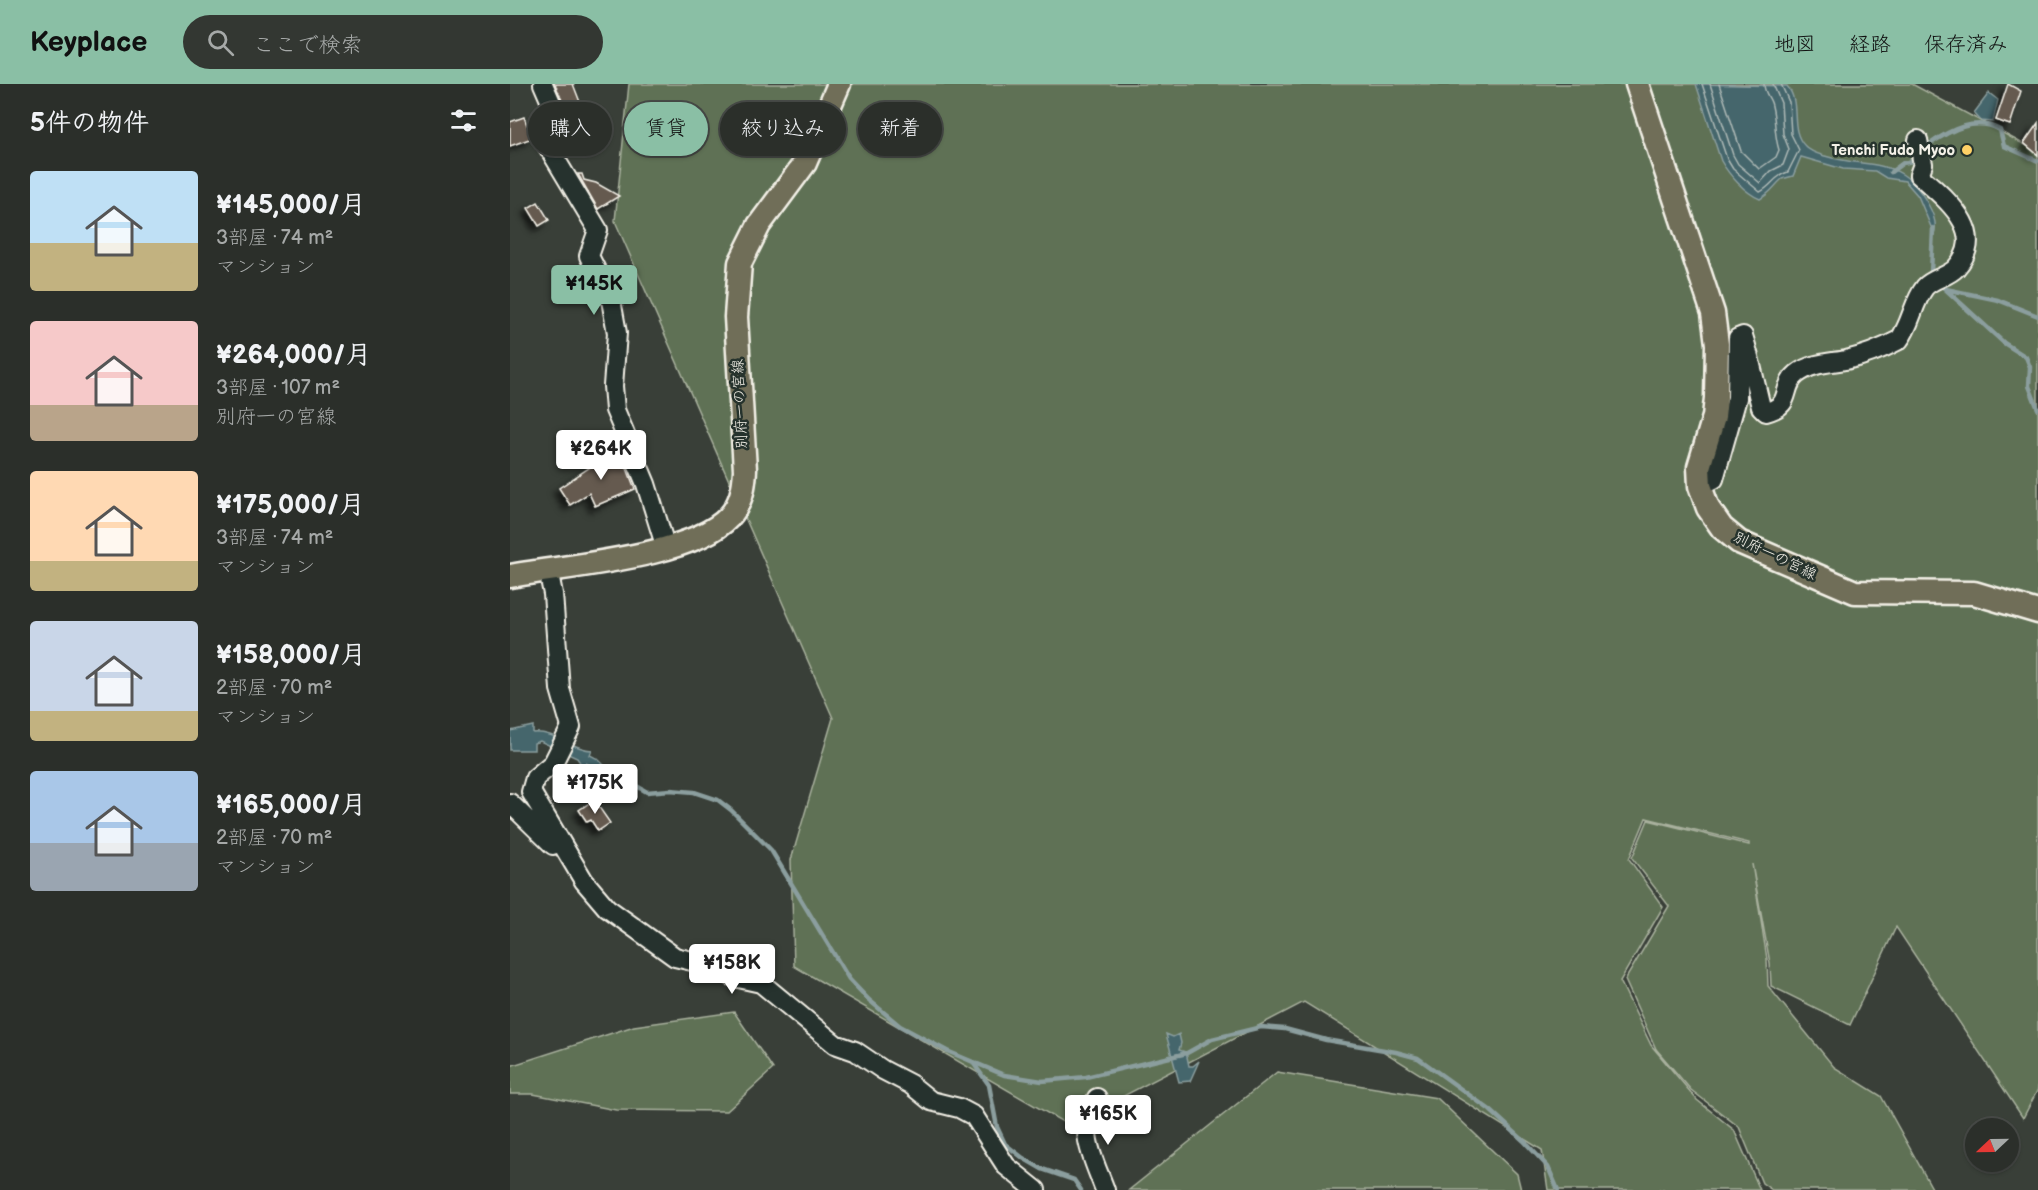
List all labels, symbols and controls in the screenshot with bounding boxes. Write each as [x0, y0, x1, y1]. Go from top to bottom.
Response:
search box [183, 15, 603, 69]
text: Keyplace [30, 26, 147, 59]
icon: search [204, 26, 237, 59]
text: ここで検索 [252, 32, 362, 59]
text: 地図 [1774, 32, 1816, 57]
text: 経路 [1849, 32, 1891, 57]
text: 保存済み [1924, 32, 2008, 57]
chip: 購入 [528, 102, 612, 156]
chip: 賃貸 [624, 102, 708, 156]
chip: 絞り込み [720, 102, 846, 156]
chip: 新着 [858, 102, 942, 156]
icon: filters [447, 104, 480, 137]
text: 5件の物件 [30, 108, 149, 139]
place label: Tenchi Fudo Myoo [1831, 141, 1955, 160]
marker: Tenchi Fudo Myoo [1960, 143, 1974, 157]
text: ¥145,000/月 [216, 190, 366, 221]
icon: home [78, 195, 150, 267]
text: 3部屋 · 74 m² [216, 226, 333, 250]
text: マンション [216, 255, 315, 279]
pin: ¥145K [552, 265, 636, 316]
text: ¥145K [565, 272, 623, 296]
text: ¥264,000/月 [216, 340, 371, 371]
icon: home [78, 345, 150, 417]
street label: 別府一の宮線 [728, 359, 752, 449]
text: 3部屋 · 107 m² [216, 376, 340, 400]
text: 別府一の宮線 [216, 405, 336, 429]
pin: ¥264K [559, 430, 643, 481]
text: ¥264K [570, 437, 632, 461]
text: ¥175,000/月 [216, 490, 365, 521]
icon: home [78, 495, 150, 567]
text: 3部屋 · 74 m² [216, 526, 333, 550]
street label: 別府一の宮線 [1730, 528, 1820, 584]
text: マンション [216, 555, 315, 579]
text: ¥158,000/月 [216, 640, 366, 671]
icon: home [78, 645, 150, 717]
text: 2部屋 · 70 m² [216, 676, 332, 700]
text: マンション [216, 705, 315, 729]
pin: ¥175K [553, 764, 637, 815]
text: ¥175K [567, 771, 623, 795]
text: ¥165,000/月 [216, 790, 367, 821]
icon: home [78, 795, 150, 867]
text: 2部屋 · 70 m² [216, 826, 332, 850]
text: マンション [216, 855, 315, 879]
pin: ¥158K [690, 944, 774, 995]
text: ¥158K [703, 951, 761, 975]
pin: ¥165K [1066, 1095, 1150, 1146]
text: ¥165K [1079, 1102, 1137, 1126]
north arrow [1965, 1118, 2019, 1172]
map controls [1965, 1118, 2019, 1172]

